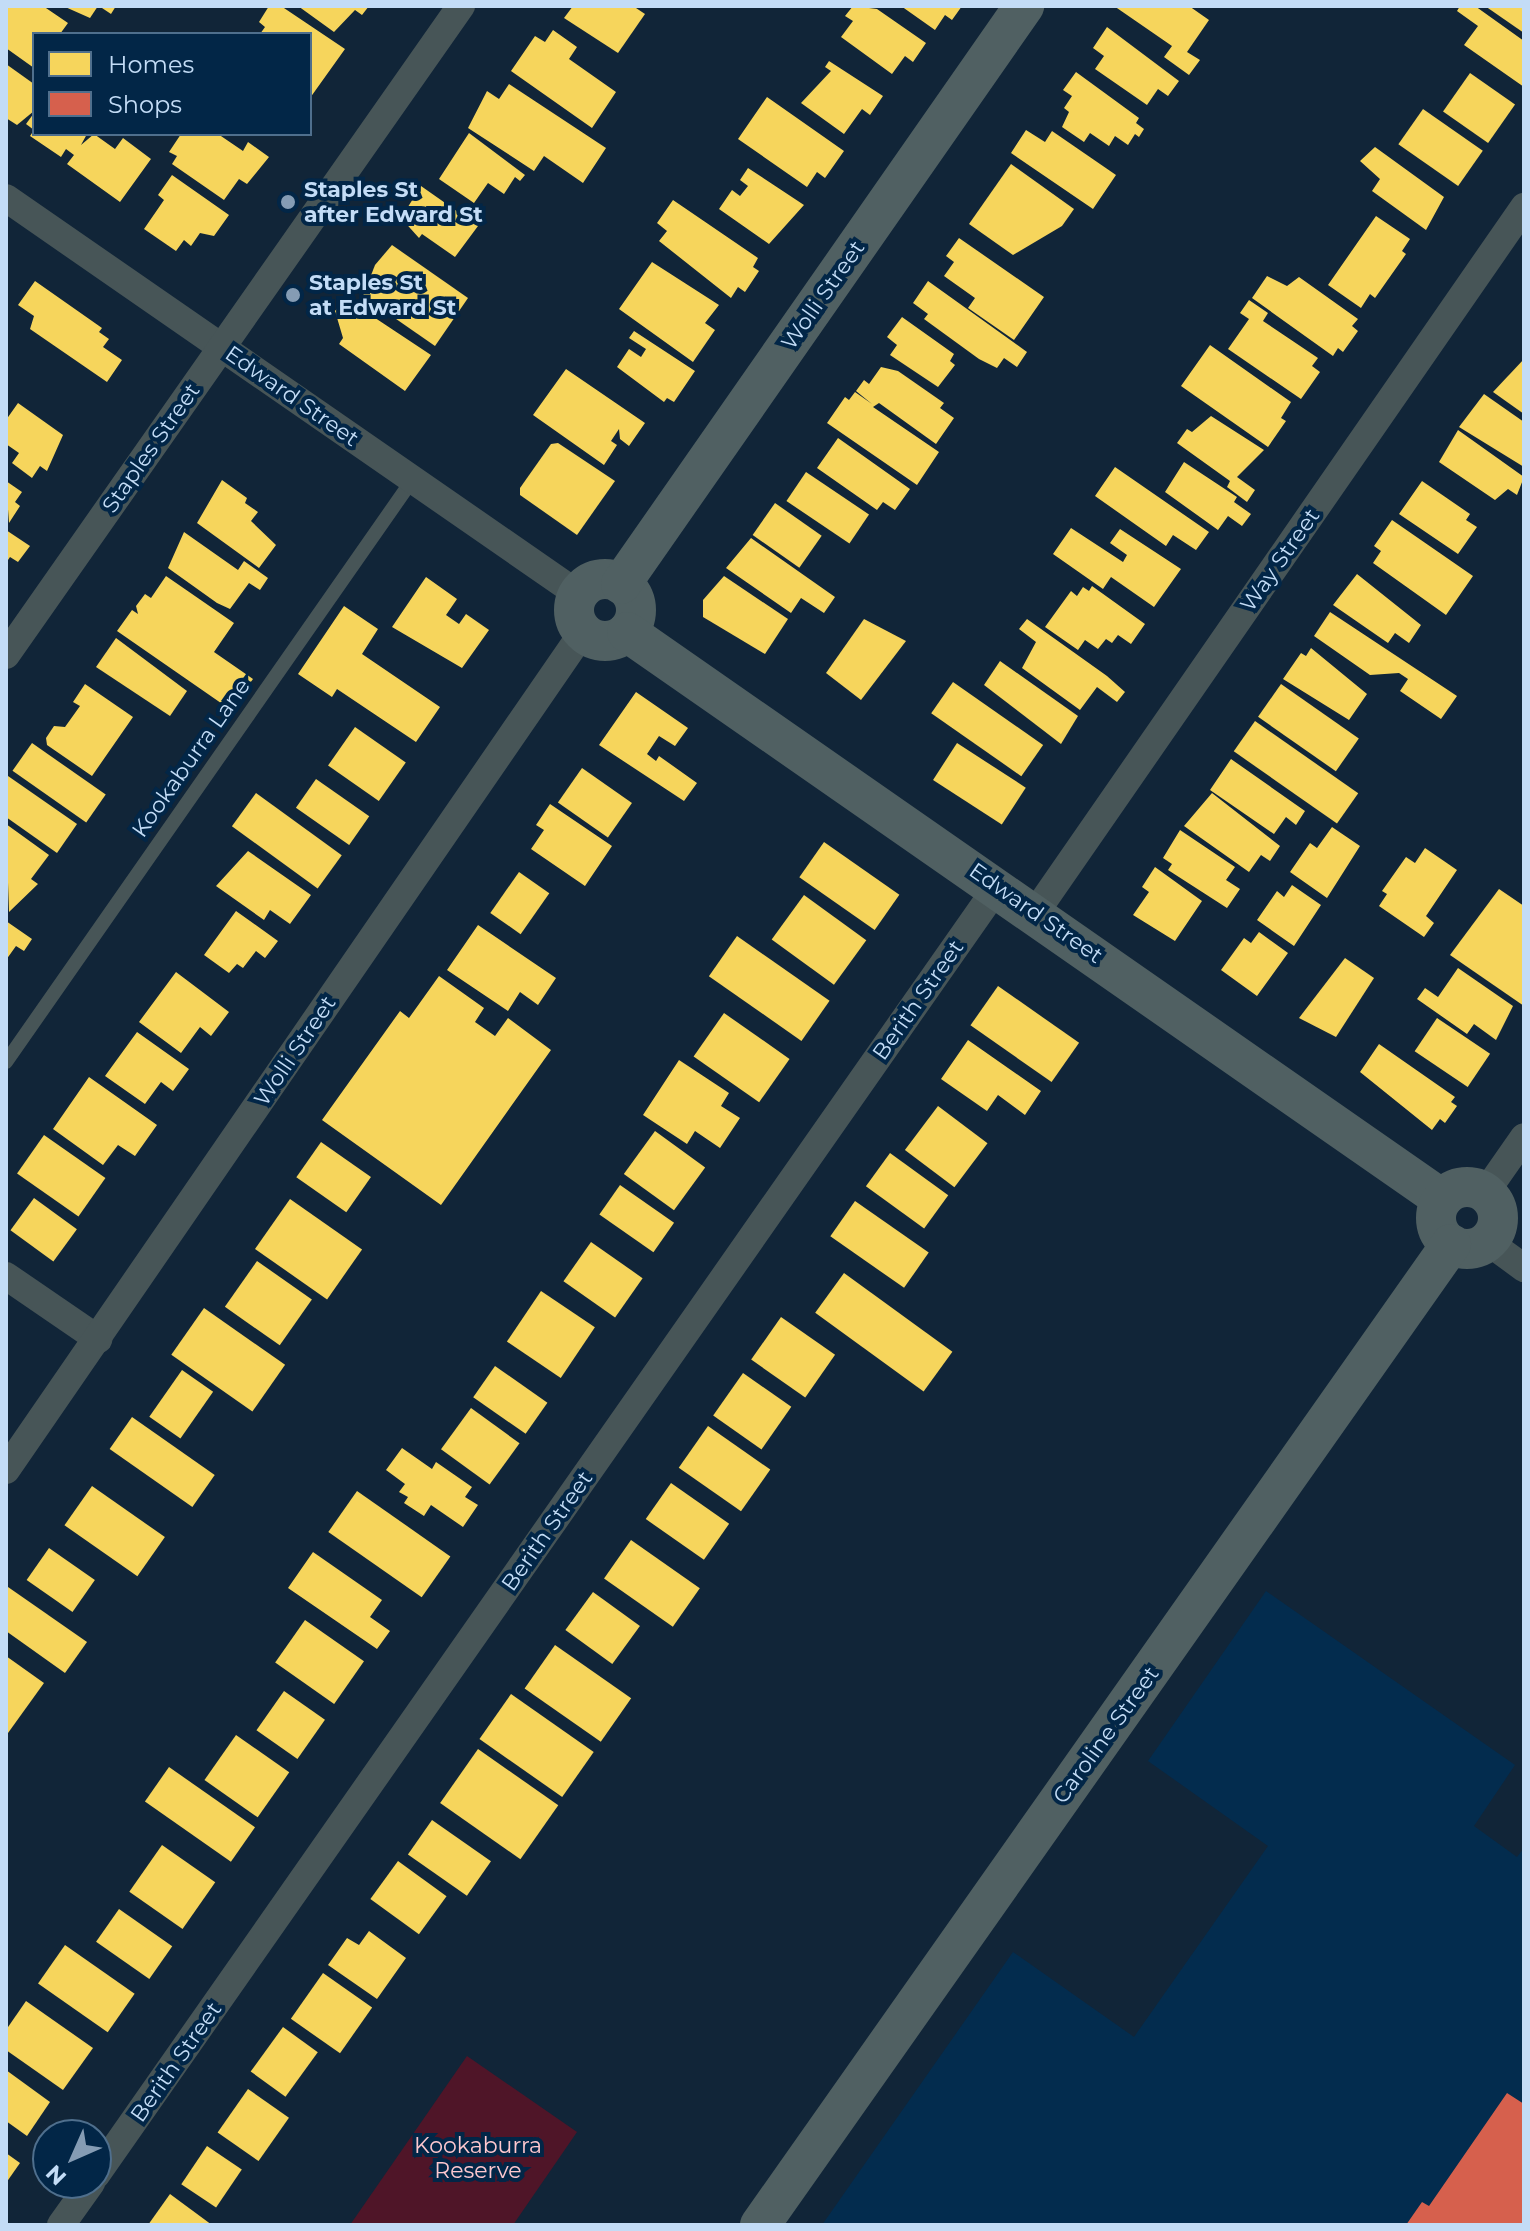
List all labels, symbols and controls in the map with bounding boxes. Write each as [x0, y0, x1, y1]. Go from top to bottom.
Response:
legend [32, 32, 312, 136]
text: Homes [108, 50, 194, 79]
text: Shops [108, 90, 182, 119]
place label: Staples St after Edward St [304, 176, 483, 228]
marker: Staples St after Edward St [279, 193, 297, 211]
street label: Wolli Street [776, 235, 870, 355]
place label: Staples St at Edward St [309, 269, 456, 320]
marker: Staples St at Edward St [284, 286, 302, 304]
street label: Edward Street [220, 340, 364, 452]
street label: Staples Street [97, 378, 205, 518]
street label: Way Street [1235, 503, 1325, 617]
street label: Kookaburra Lane [126, 674, 256, 842]
street label: Edward Street [964, 857, 1108, 969]
street label: Berith Street [867, 935, 969, 1065]
street label: Wolli Street [249, 991, 341, 1111]
street label: Berith Street [496, 1466, 598, 1596]
street label: Caroline Street [1047, 1661, 1165, 1809]
street label: Berith Street [125, 1997, 227, 2127]
north arrow [32, 2119, 112, 2199]
park label: Kookaburra Reserve [414, 2132, 542, 2184]
text: N [40, 2159, 72, 2191]

